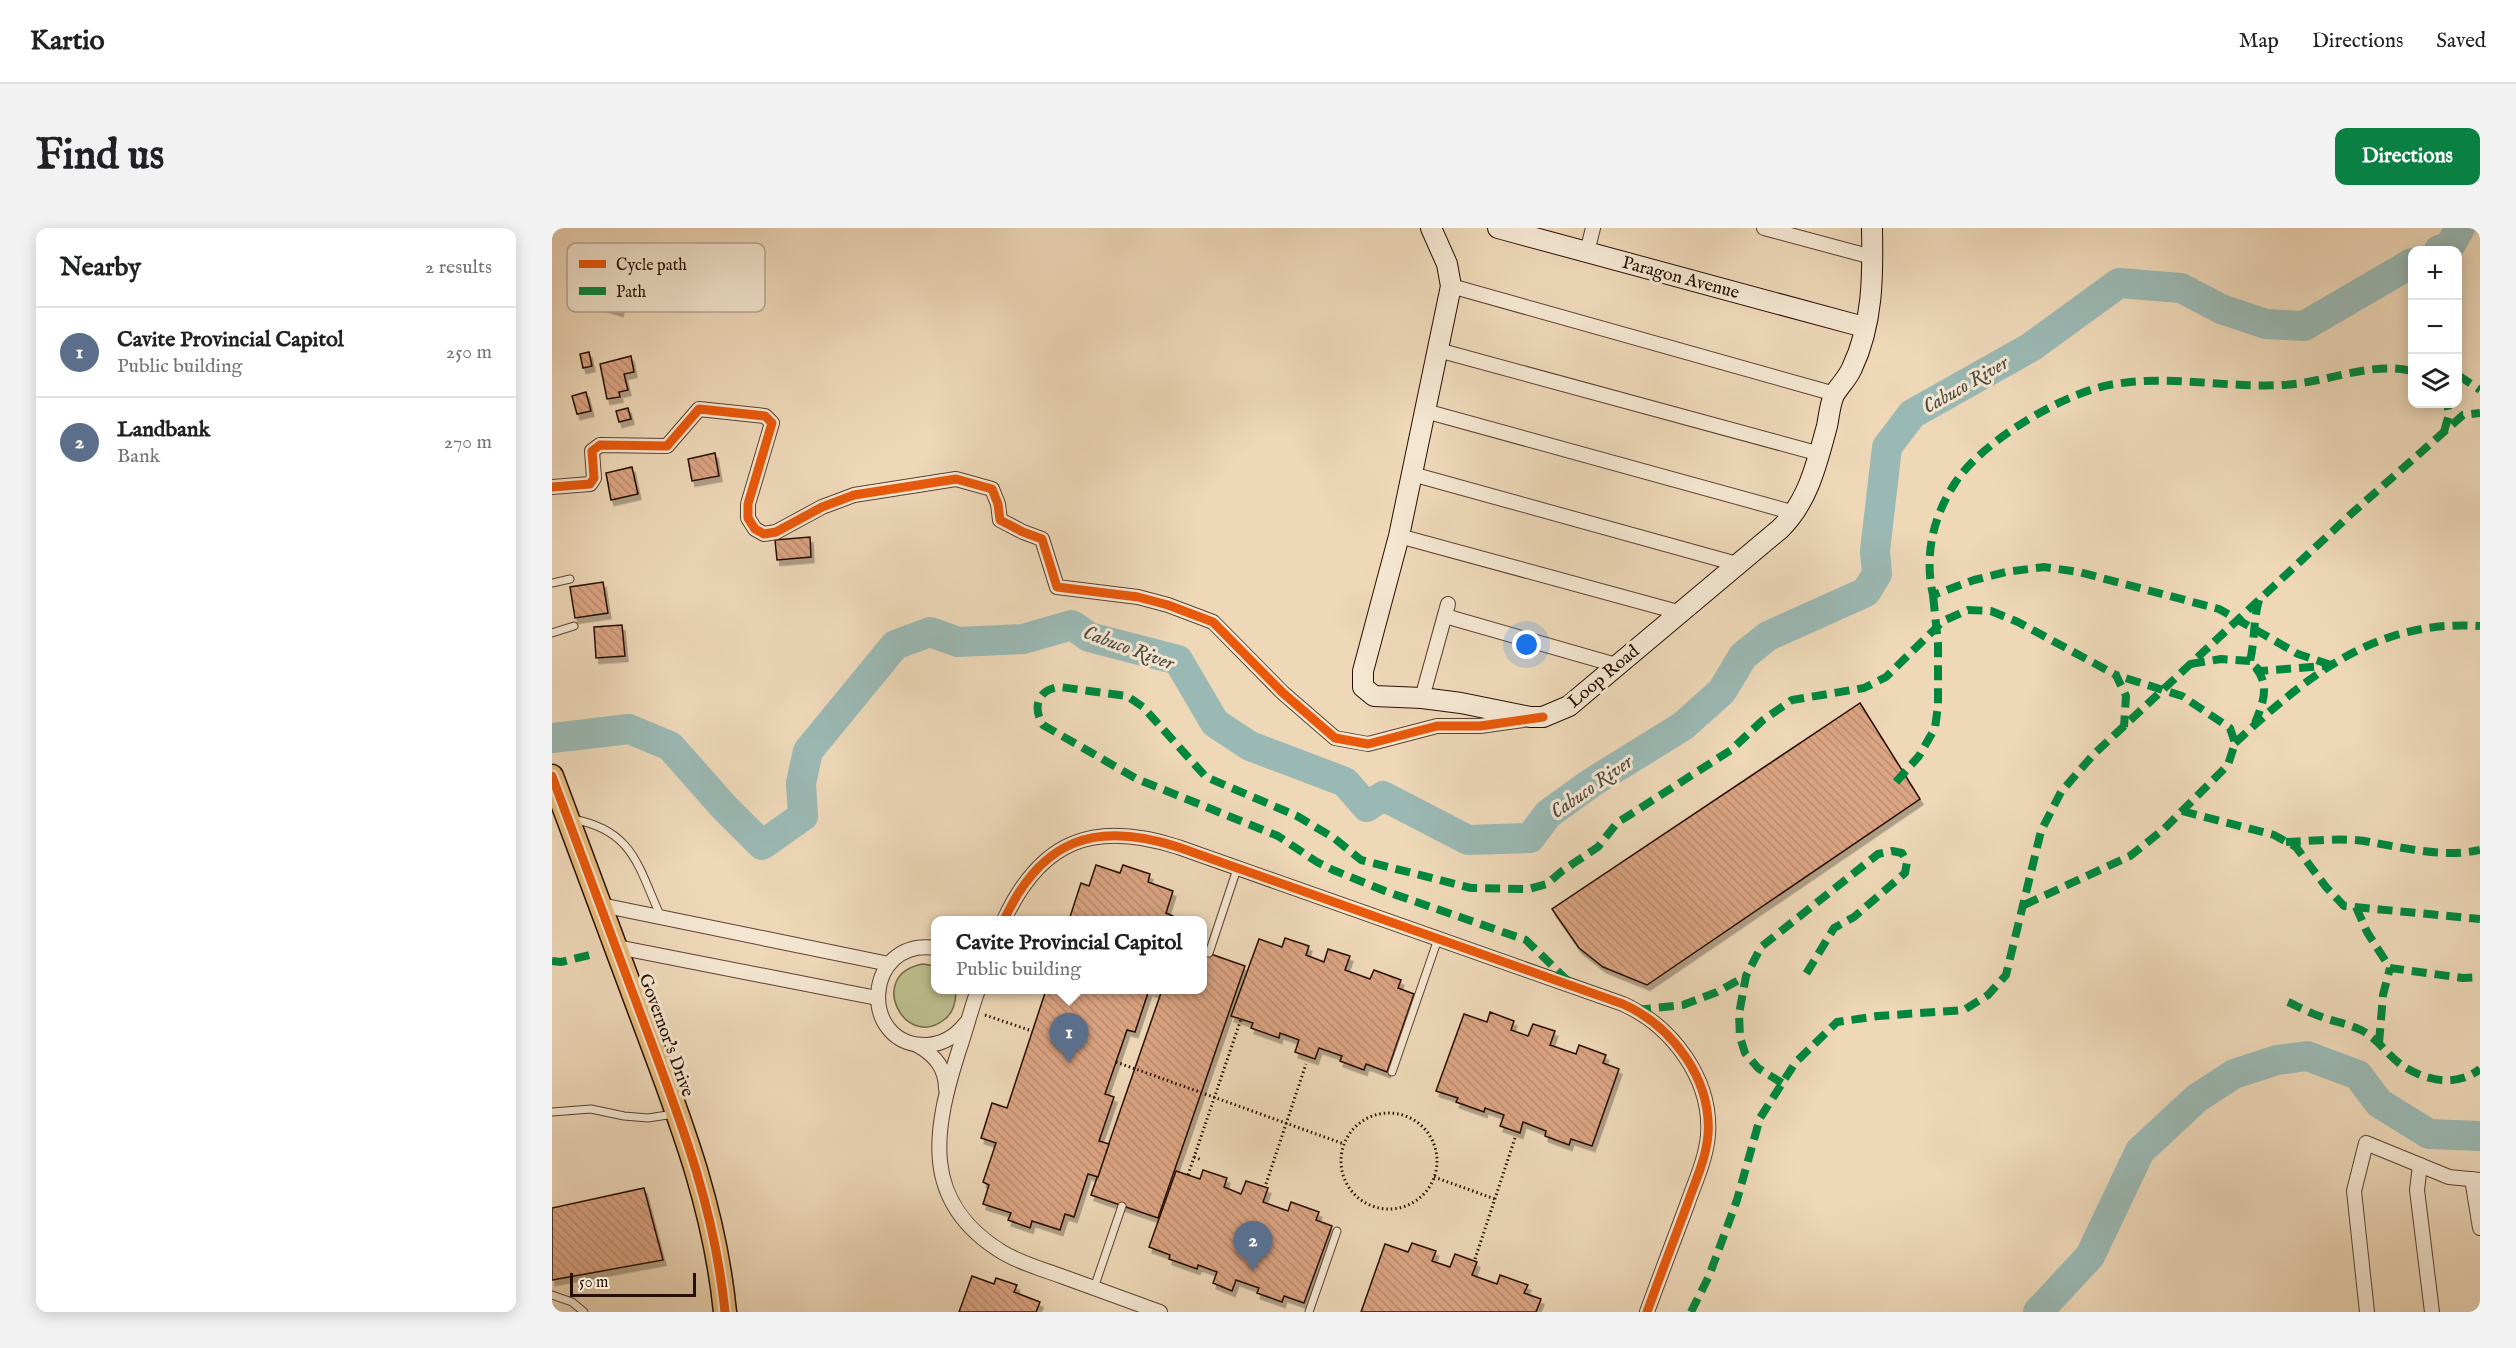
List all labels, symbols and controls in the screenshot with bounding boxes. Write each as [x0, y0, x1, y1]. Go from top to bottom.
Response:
text: Kartio [30, 24, 105, 59]
text: Map [2239, 28, 2279, 55]
text: Directions [2312, 28, 2403, 55]
text: Saved [2436, 28, 2486, 55]
button: Directions [2335, 128, 2480, 185]
text: Find us [36, 130, 164, 183]
legend [567, 243, 765, 312]
map controls [2408, 246, 2462, 408]
button: + [2408, 246, 2462, 300]
text: Nearby [60, 251, 141, 284]
street label: Paragon Avenue [1620, 252, 1742, 305]
text: 2 results [425, 255, 492, 280]
text: Cycle path [616, 256, 687, 276]
text: Path [616, 283, 647, 303]
button: − [2408, 300, 2462, 354]
text: Cavite Provincial Capitol [117, 326, 344, 354]
text: 1 [76, 340, 83, 365]
text: 250 m [446, 340, 492, 365]
water label: Cabuco River [1918, 350, 2014, 420]
text: Public building [117, 354, 242, 379]
button: layers [2408, 354, 2462, 408]
text: Landbank [117, 416, 210, 444]
text: 2 [75, 430, 84, 455]
text: 270 m [444, 430, 492, 455]
text: Bank [117, 444, 160, 469]
water label: Cabuco River [1080, 620, 1179, 677]
your location [1512, 630, 1541, 659]
street label: Loop Road [1563, 640, 1645, 714]
water label: Cabuco River [1546, 749, 1639, 825]
popup [931, 916, 1207, 994]
text: Cavite Provincial Capitol [956, 929, 1182, 957]
text: Public building [956, 957, 1081, 982]
street label: Governor's Drive [633, 971, 699, 1100]
pin: 1 [1050, 1014, 1088, 1063]
pin: 2 [1234, 1222, 1272, 1271]
scale bar [570, 1270, 696, 1298]
text: 50 m [579, 1273, 608, 1293]

